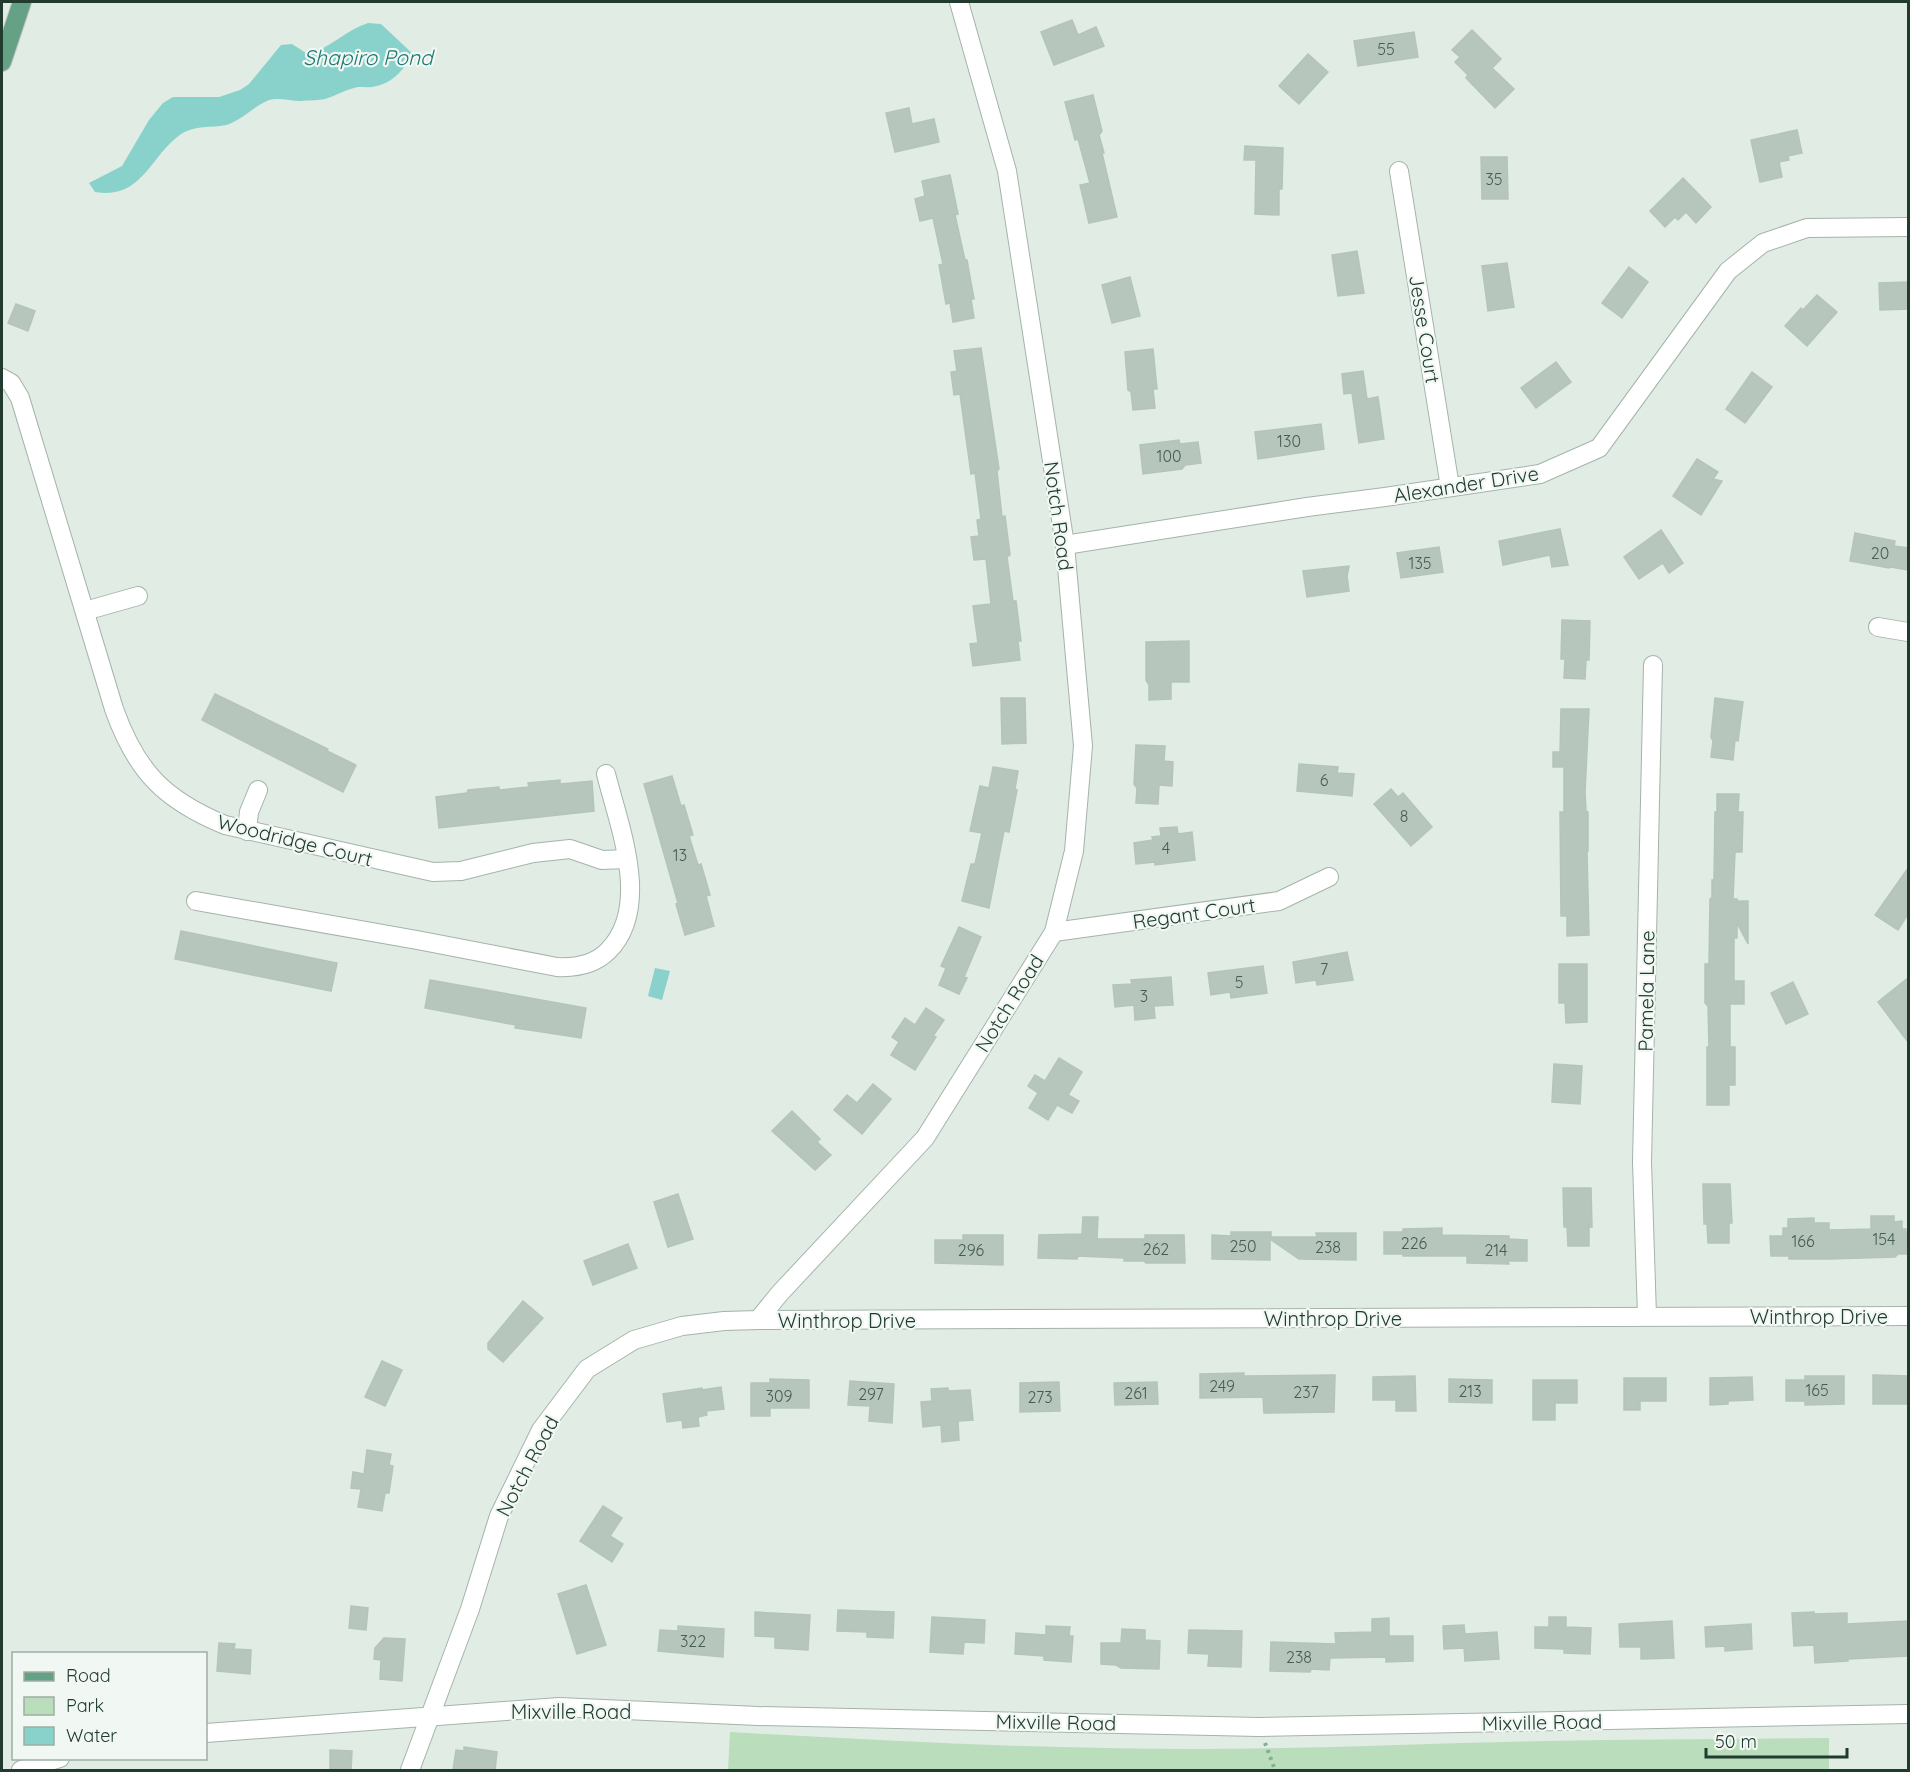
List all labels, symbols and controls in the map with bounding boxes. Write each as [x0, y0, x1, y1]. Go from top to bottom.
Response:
house number: 55 [1377, 39, 1395, 59]
water label: Shapiro Pond [303, 44, 435, 70]
house number: 35 [1485, 169, 1503, 189]
street label: Jesse Court [1404, 273, 1446, 385]
house number: 130 [1277, 431, 1301, 451]
house number: 100 [1157, 446, 1181, 466]
street label: Notch Road [1039, 460, 1079, 572]
street label: Alexander Drive [1392, 460, 1540, 508]
house number: 20 [1871, 543, 1889, 563]
house number: 135 [1408, 553, 1432, 573]
house number: 6 [1320, 770, 1329, 790]
house number: 8 [1400, 806, 1408, 826]
street label: Woodridge Court [215, 809, 375, 871]
house number: 4 [1162, 838, 1170, 858]
house number: 13 [673, 845, 687, 865]
street label: Regant Court [1131, 892, 1257, 934]
street label: Pamela Lane [1632, 930, 1660, 1052]
street label: Notch Road [969, 950, 1049, 1056]
house number: 7 [1320, 959, 1328, 979]
house number: 5 [1235, 972, 1243, 992]
house number: 3 [1140, 986, 1148, 1006]
house number: 154 [1872, 1229, 1896, 1249]
house number: 166 [1791, 1231, 1815, 1251]
house number: 226 [1401, 1233, 1428, 1253]
house number: 250 [1229, 1236, 1257, 1256]
house number: 238 [1315, 1237, 1341, 1257]
house number: 262 [1143, 1239, 1169, 1259]
house number: 296 [958, 1240, 985, 1260]
house number: 214 [1485, 1240, 1507, 1260]
street label: Winthrop Drive [1750, 1304, 1888, 1329]
street label: Winthrop Drive [1264, 1306, 1402, 1331]
street label: Winthrop Drive [778, 1308, 916, 1333]
house number: 249 [1209, 1376, 1235, 1396]
house number: 165 [1805, 1380, 1829, 1400]
house number: 213 [1458, 1381, 1482, 1401]
house number: 237 [1293, 1382, 1319, 1402]
house number: 261 [1124, 1383, 1148, 1403]
house number: 297 [858, 1384, 884, 1404]
house number: 309 [766, 1386, 792, 1406]
house number: 273 [1027, 1387, 1053, 1407]
street label: Notch Road [490, 1412, 564, 1520]
house number: 322 [680, 1631, 706, 1651]
house number: 238 [1286, 1647, 1312, 1667]
legend [12, 1652, 207, 1760]
text: Road [66, 1664, 111, 1687]
text: Park [66, 1694, 104, 1717]
street label: Mixville Road [511, 1699, 631, 1724]
street label: Mixville Road [995, 1708, 1117, 1736]
street label: Mixville Road [1481, 1708, 1603, 1736]
scale bar [1706, 1721, 1847, 1759]
text: Water [66, 1724, 117, 1747]
text: 50 m [1715, 1730, 1757, 1753]

